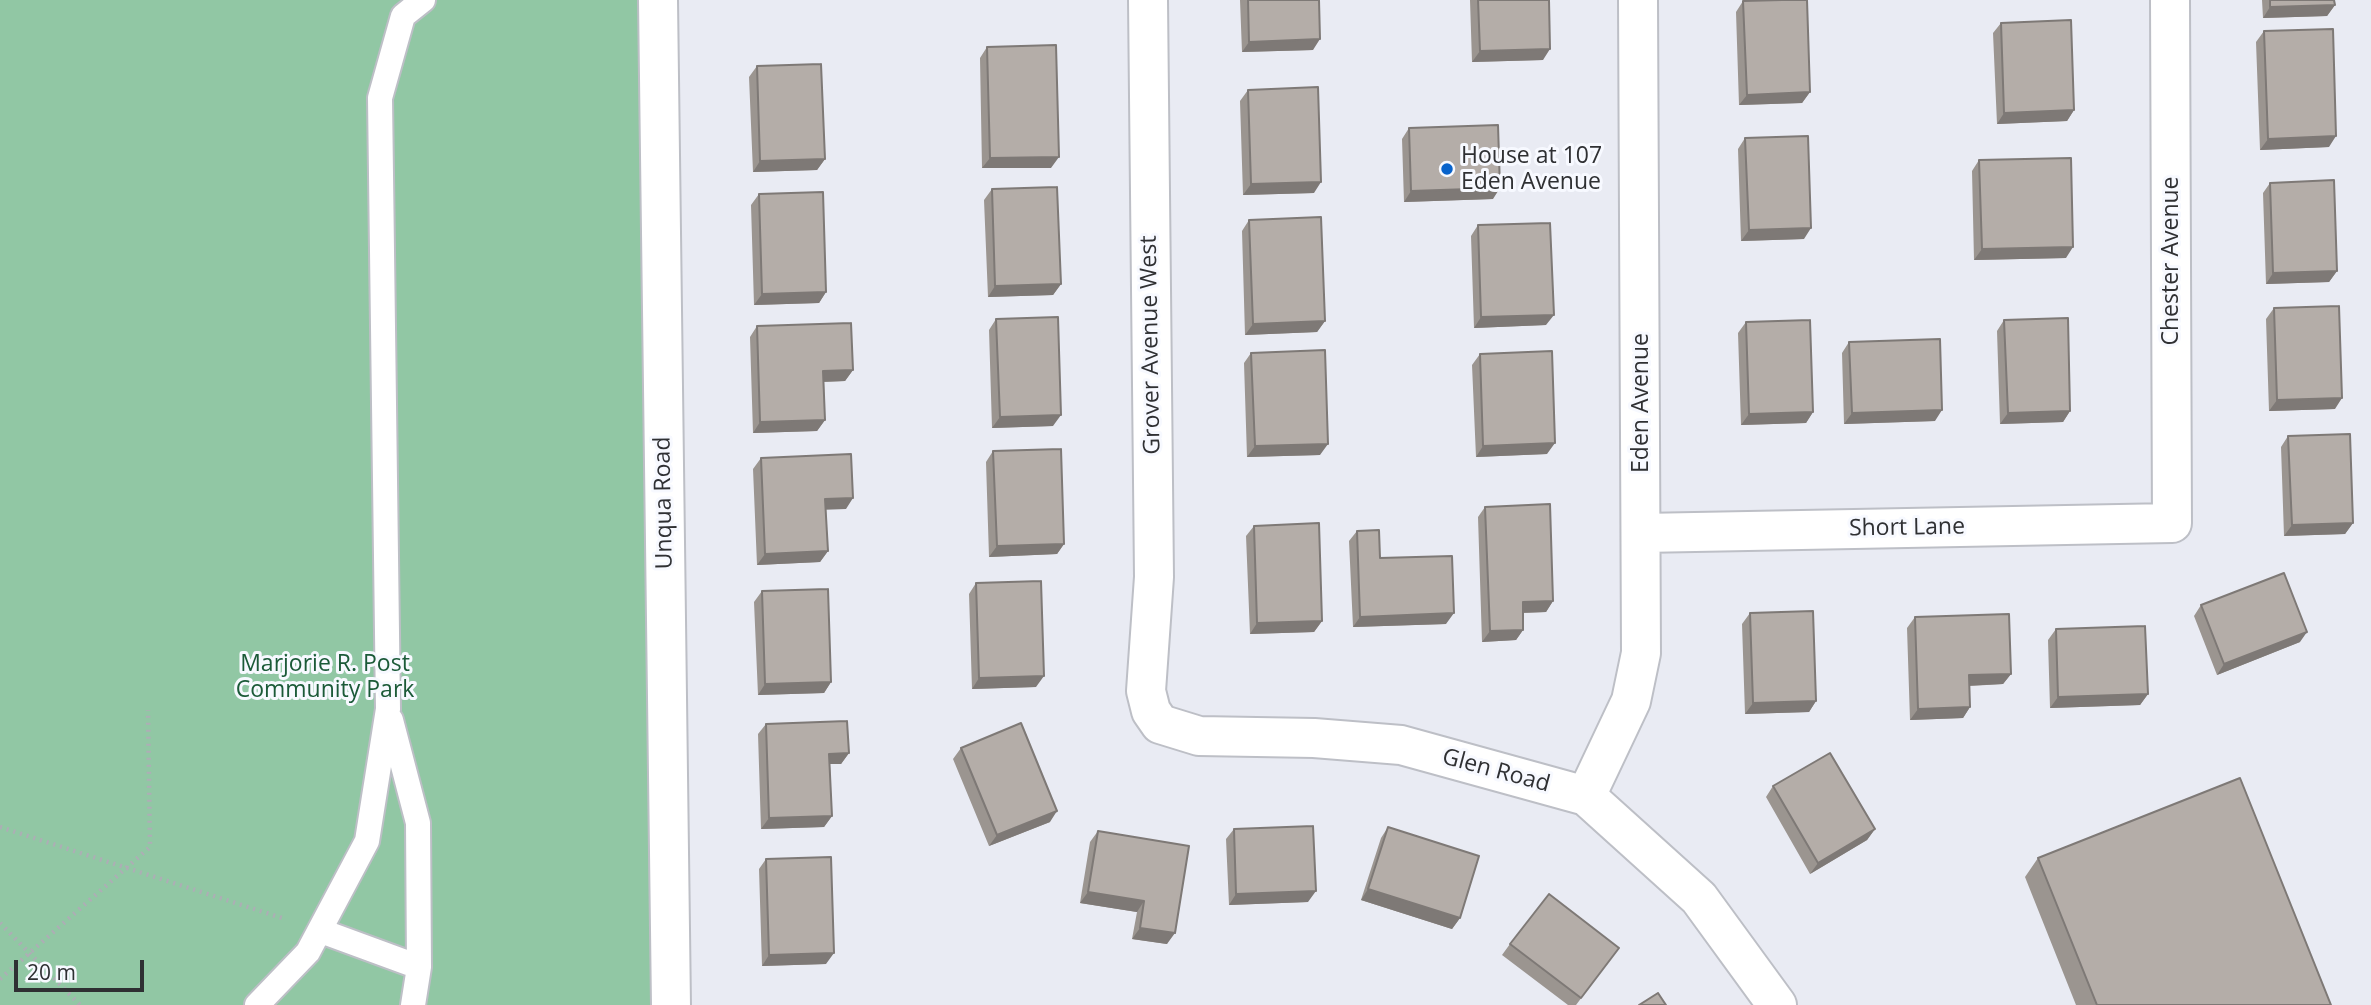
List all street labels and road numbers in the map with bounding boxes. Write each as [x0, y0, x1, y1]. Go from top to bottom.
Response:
street label: Chester Avenue [2157, 176, 2185, 346]
street label: Grover Avenue West [1135, 235, 1167, 455]
street label: Eden Avenue [1627, 333, 1655, 473]
street label: Unqua Road [649, 436, 679, 570]
street label: Short Lane [1849, 513, 1965, 543]
street label: Glen Road [1439, 743, 1553, 799]

